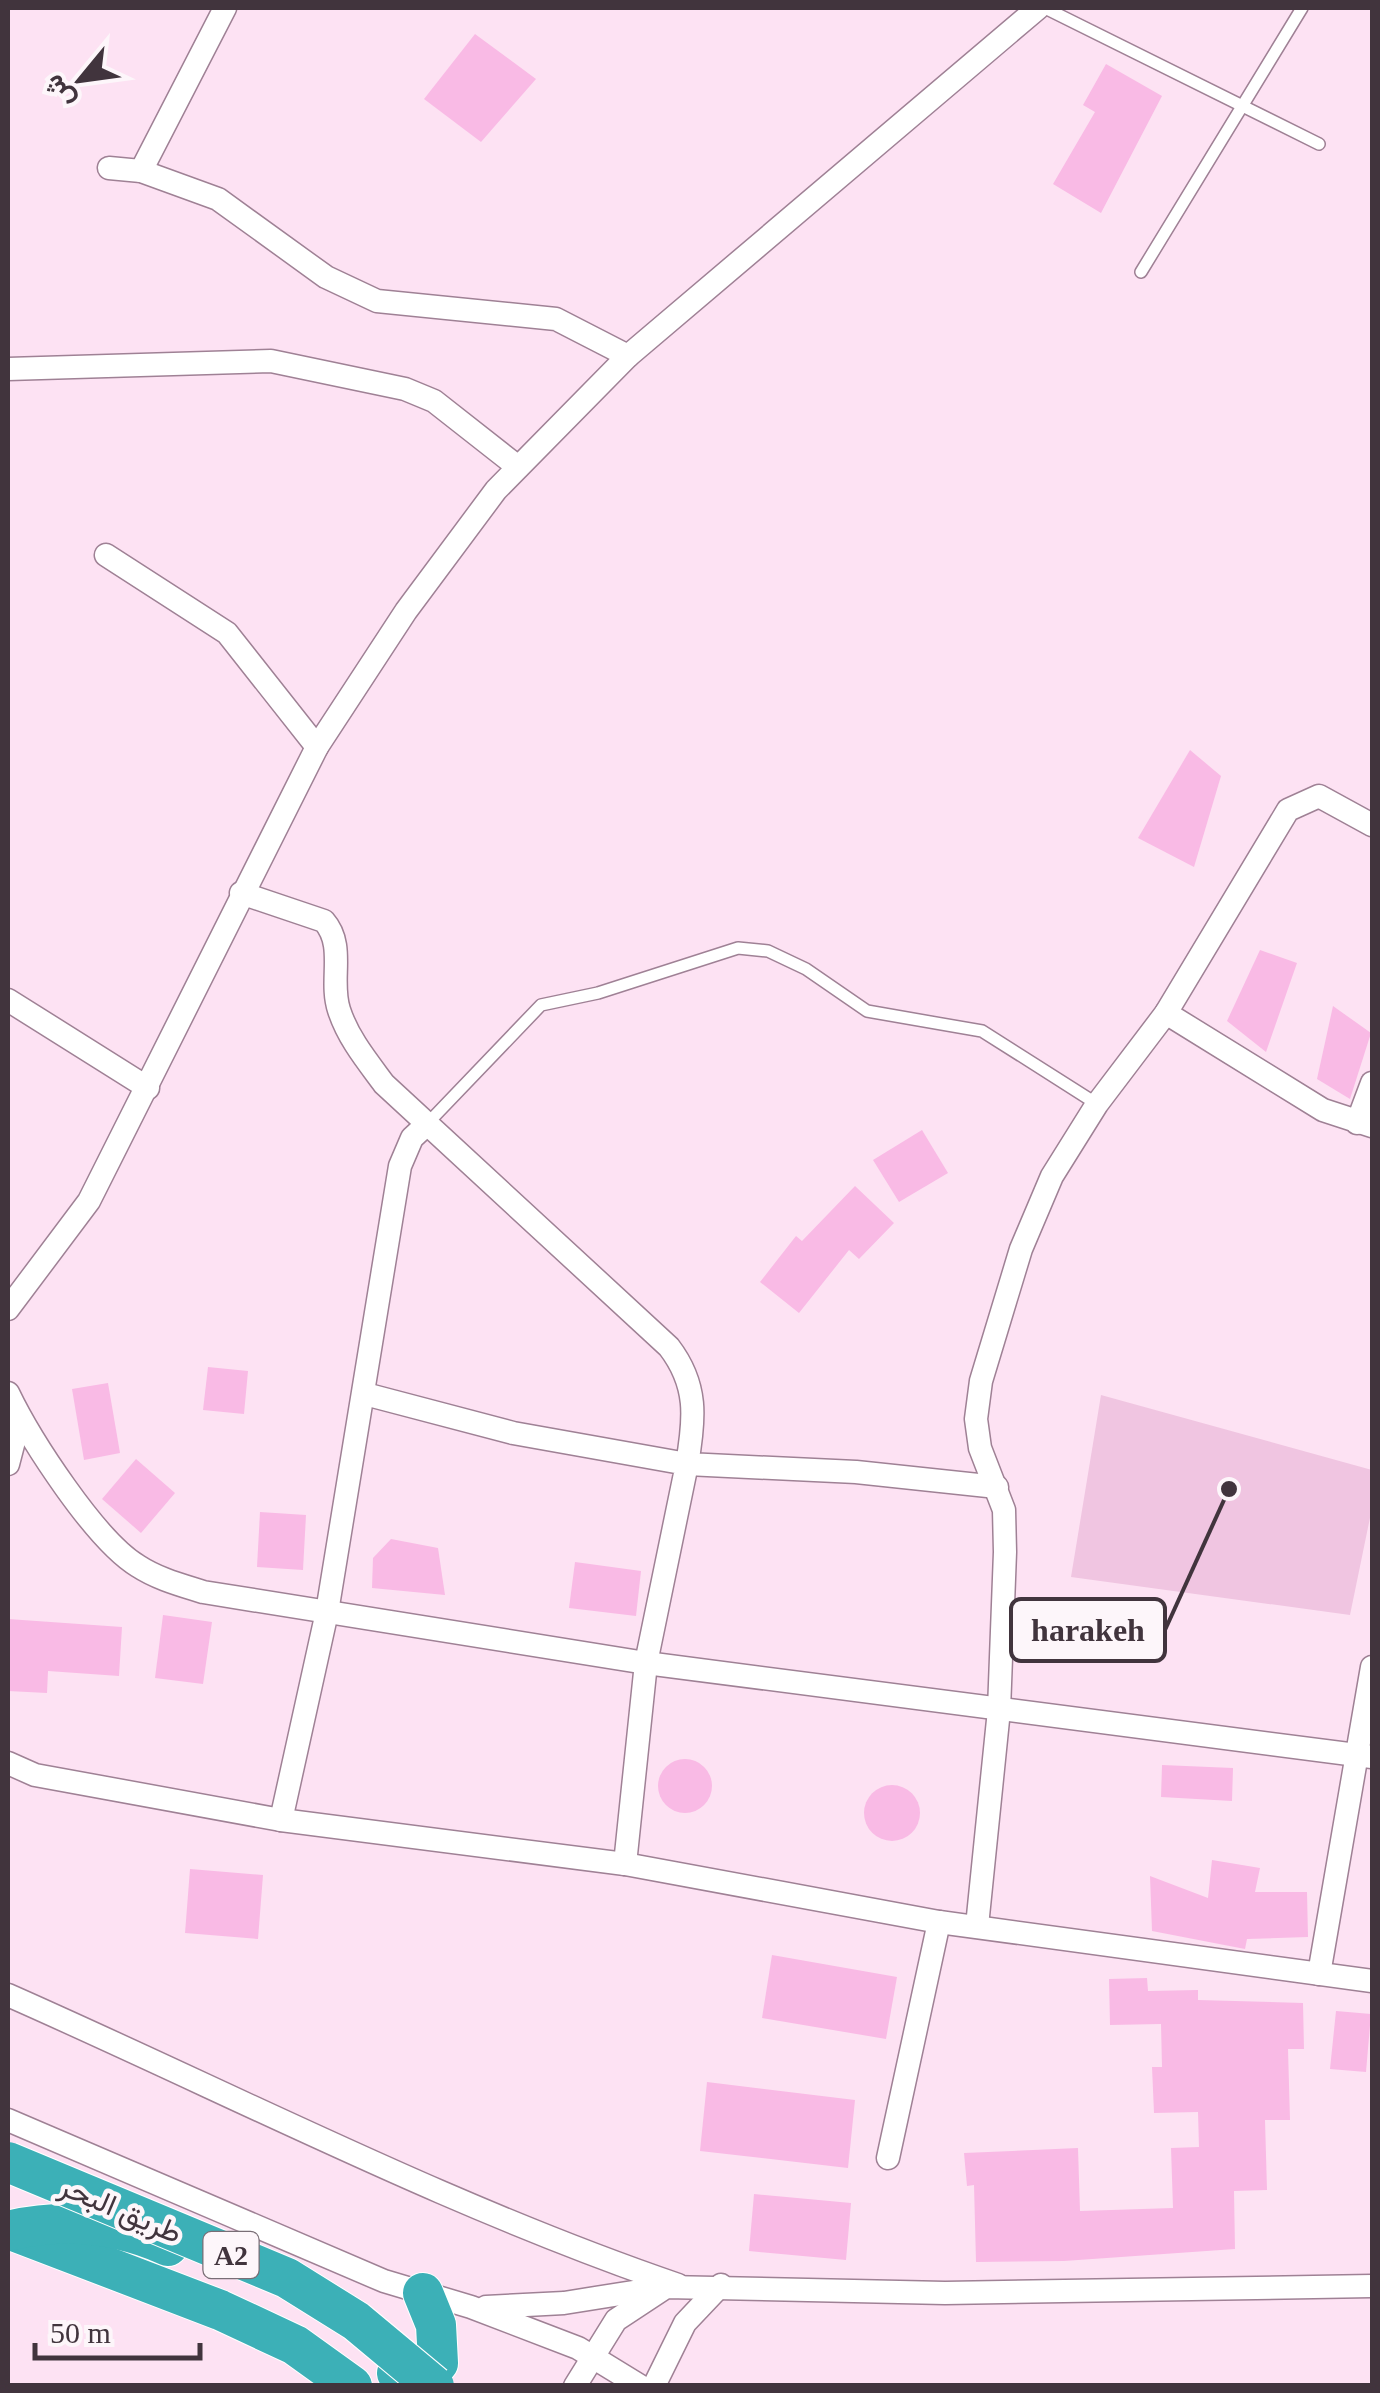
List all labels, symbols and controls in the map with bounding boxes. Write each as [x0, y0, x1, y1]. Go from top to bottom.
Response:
north arrow [30, 30, 130, 130]
text: ش [37, 69, 81, 114]
callout: harakeh [1011, 1599, 1165, 1661]
text: harakeh [1031, 1612, 1145, 1648]
street label: طريق البحر [53, 2168, 187, 2251]
road number: A2 [204, 2232, 258, 2278]
scale bar [35, 2298, 200, 2360]
text: 50 m [50, 2316, 111, 2349]

